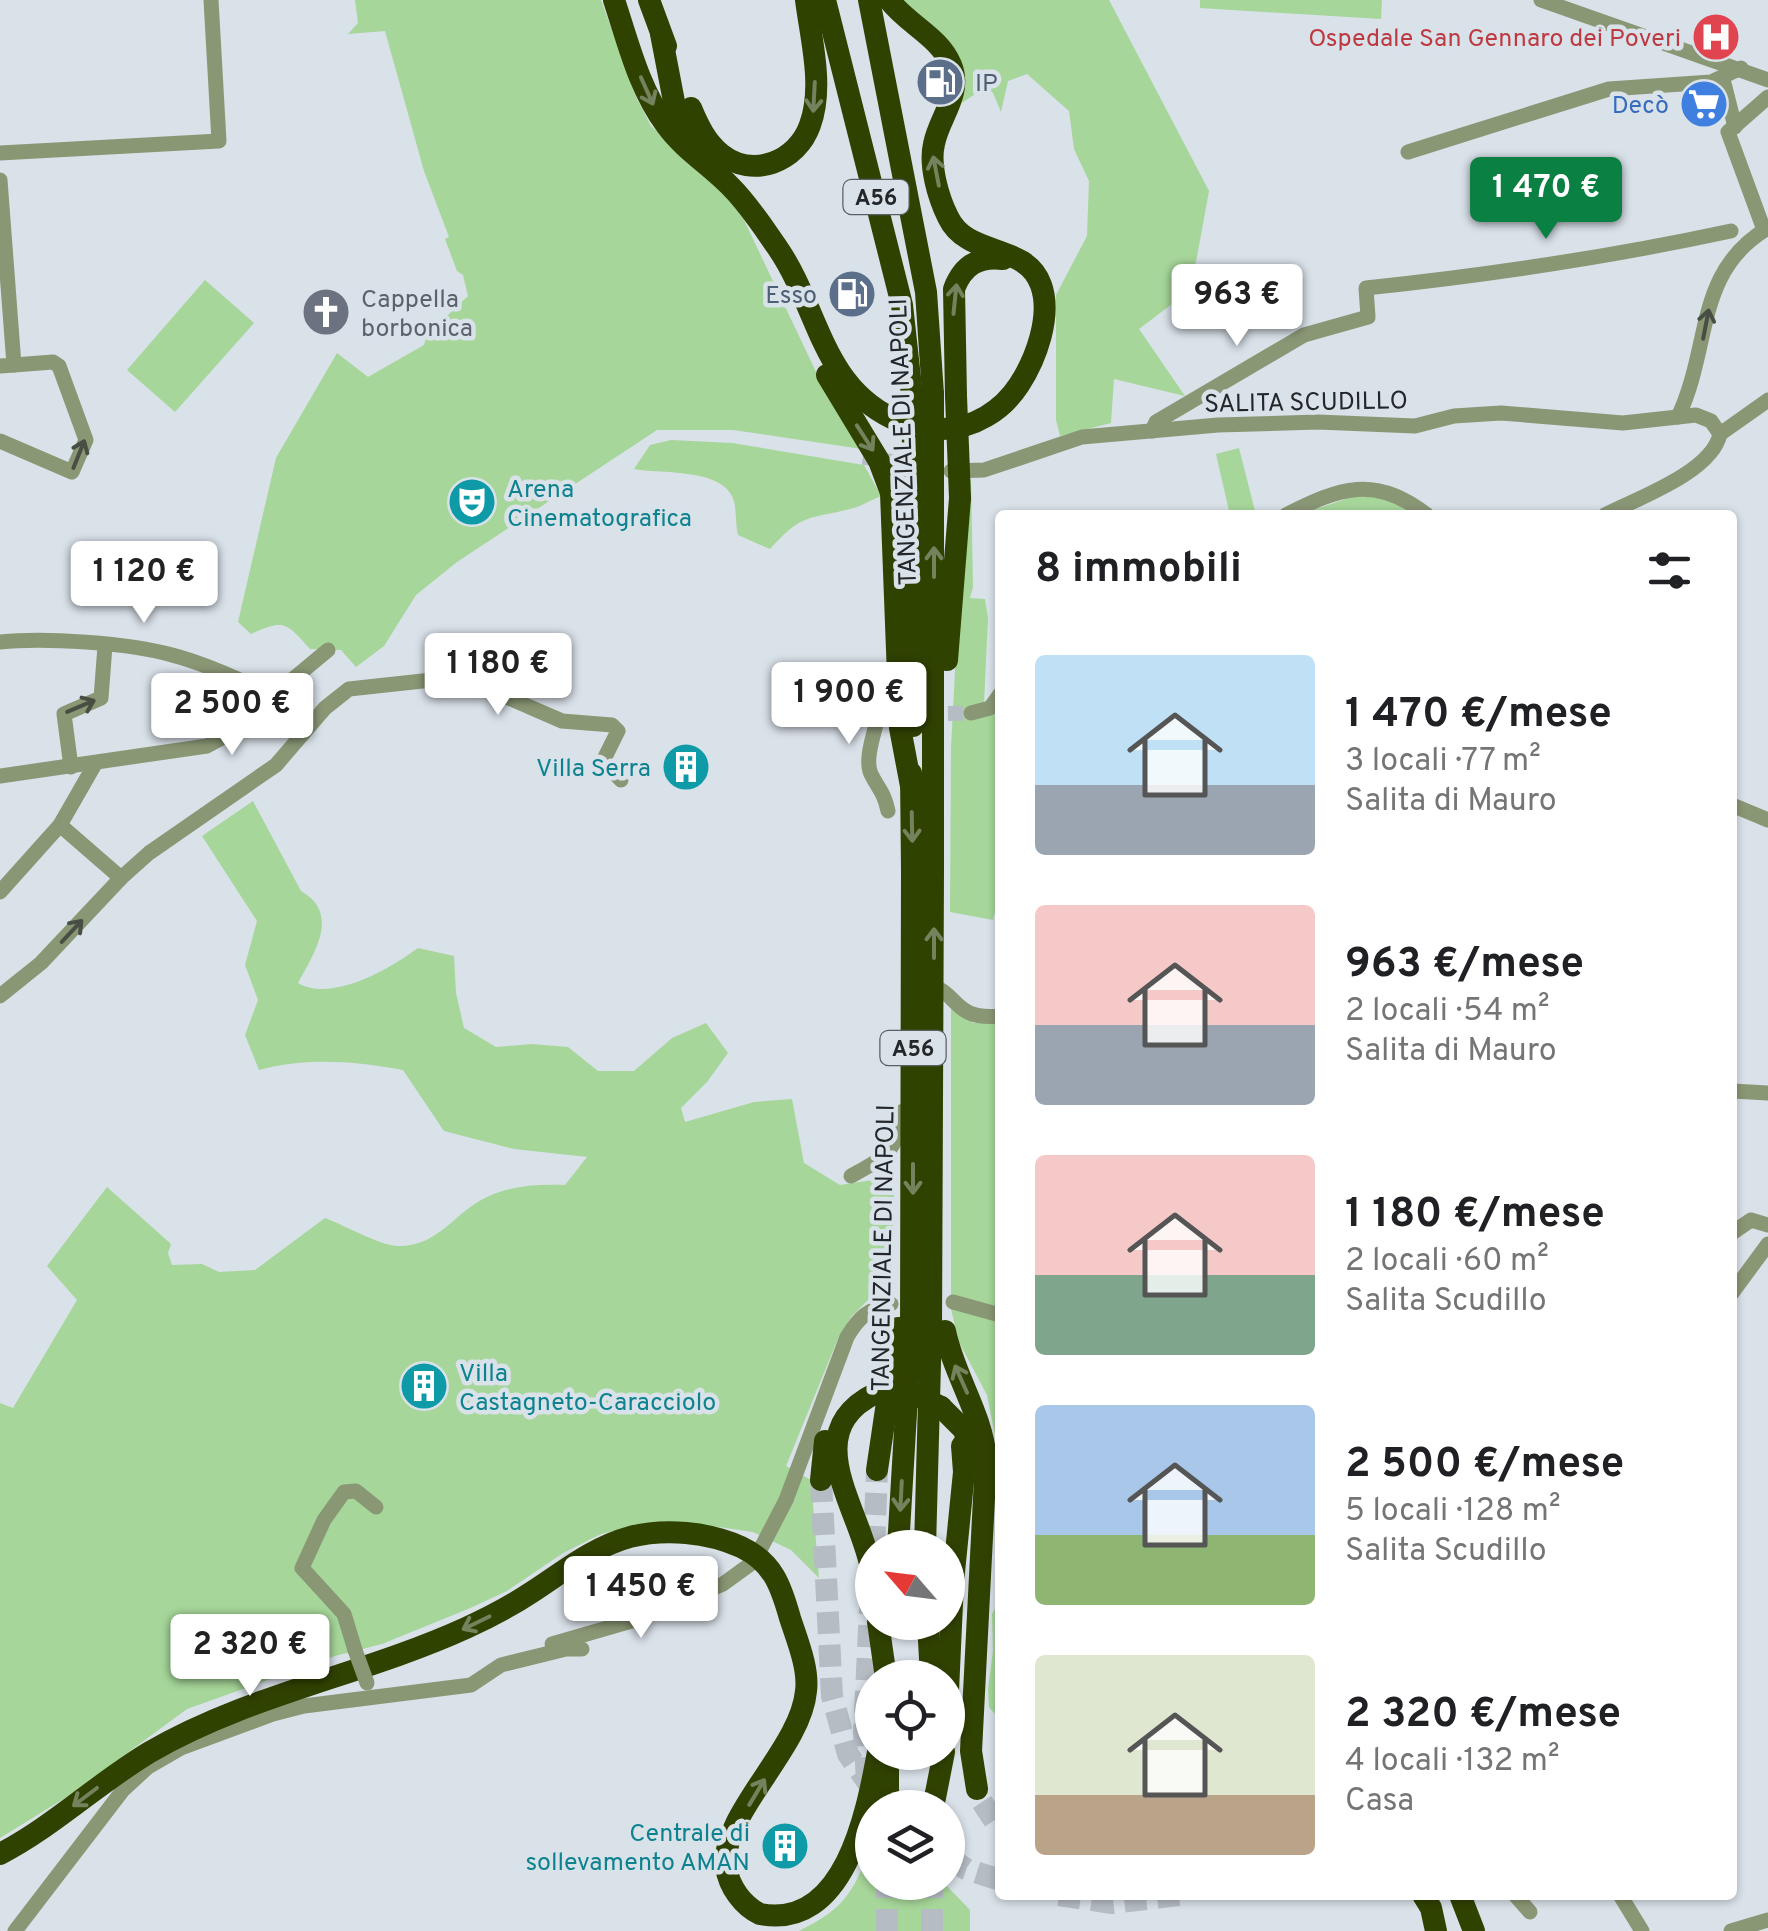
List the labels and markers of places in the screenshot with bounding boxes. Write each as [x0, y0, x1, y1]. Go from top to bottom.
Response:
hospital icon: Ospedale San Gennaro dei Poveri [1690, 11, 1742, 63]
place label: Ospedale San Gennaro dei Poveri [1308, 24, 1681, 56]
fuel station icon: IP [914, 56, 966, 108]
place label: IP [975, 69, 998, 101]
supermarket icon: Decò [1678, 78, 1730, 130]
place label: Decò [1612, 91, 1669, 123]
pin: 1 470 € [1454, 157, 1638, 242]
pin: 963 € [1167, 264, 1307, 349]
fuel station icon: Esso [826, 268, 878, 320]
place label: Esso [765, 281, 817, 313]
place label: Cappella borbonica [361, 285, 473, 346]
church icon: Cappella borbonica [300, 286, 352, 338]
place label: Arena Cinematografica [507, 475, 692, 536]
theatre icon: Arena Cinematografica [446, 476, 498, 528]
pin: 1 120 € [52, 541, 236, 626]
pin: 1 180 € [406, 633, 590, 718]
pin: 1 900 € [757, 662, 941, 747]
pin: 2 500 € [140, 673, 324, 758]
building icon: Villa Serra [660, 741, 712, 793]
place label: Villa Serra [536, 754, 651, 786]
place label: Villa Castagneto-Caracciolo [459, 1359, 716, 1420]
building icon: Villa Castagneto-Caracciolo [398, 1360, 450, 1412]
pin: 1 450 € [549, 1556, 733, 1641]
pin: 2 320 € [158, 1614, 342, 1699]
place label: Centrale di sollevamento AMAN [526, 1819, 750, 1880]
building icon: Centrale di sollevamento AMAN [759, 1820, 811, 1872]

